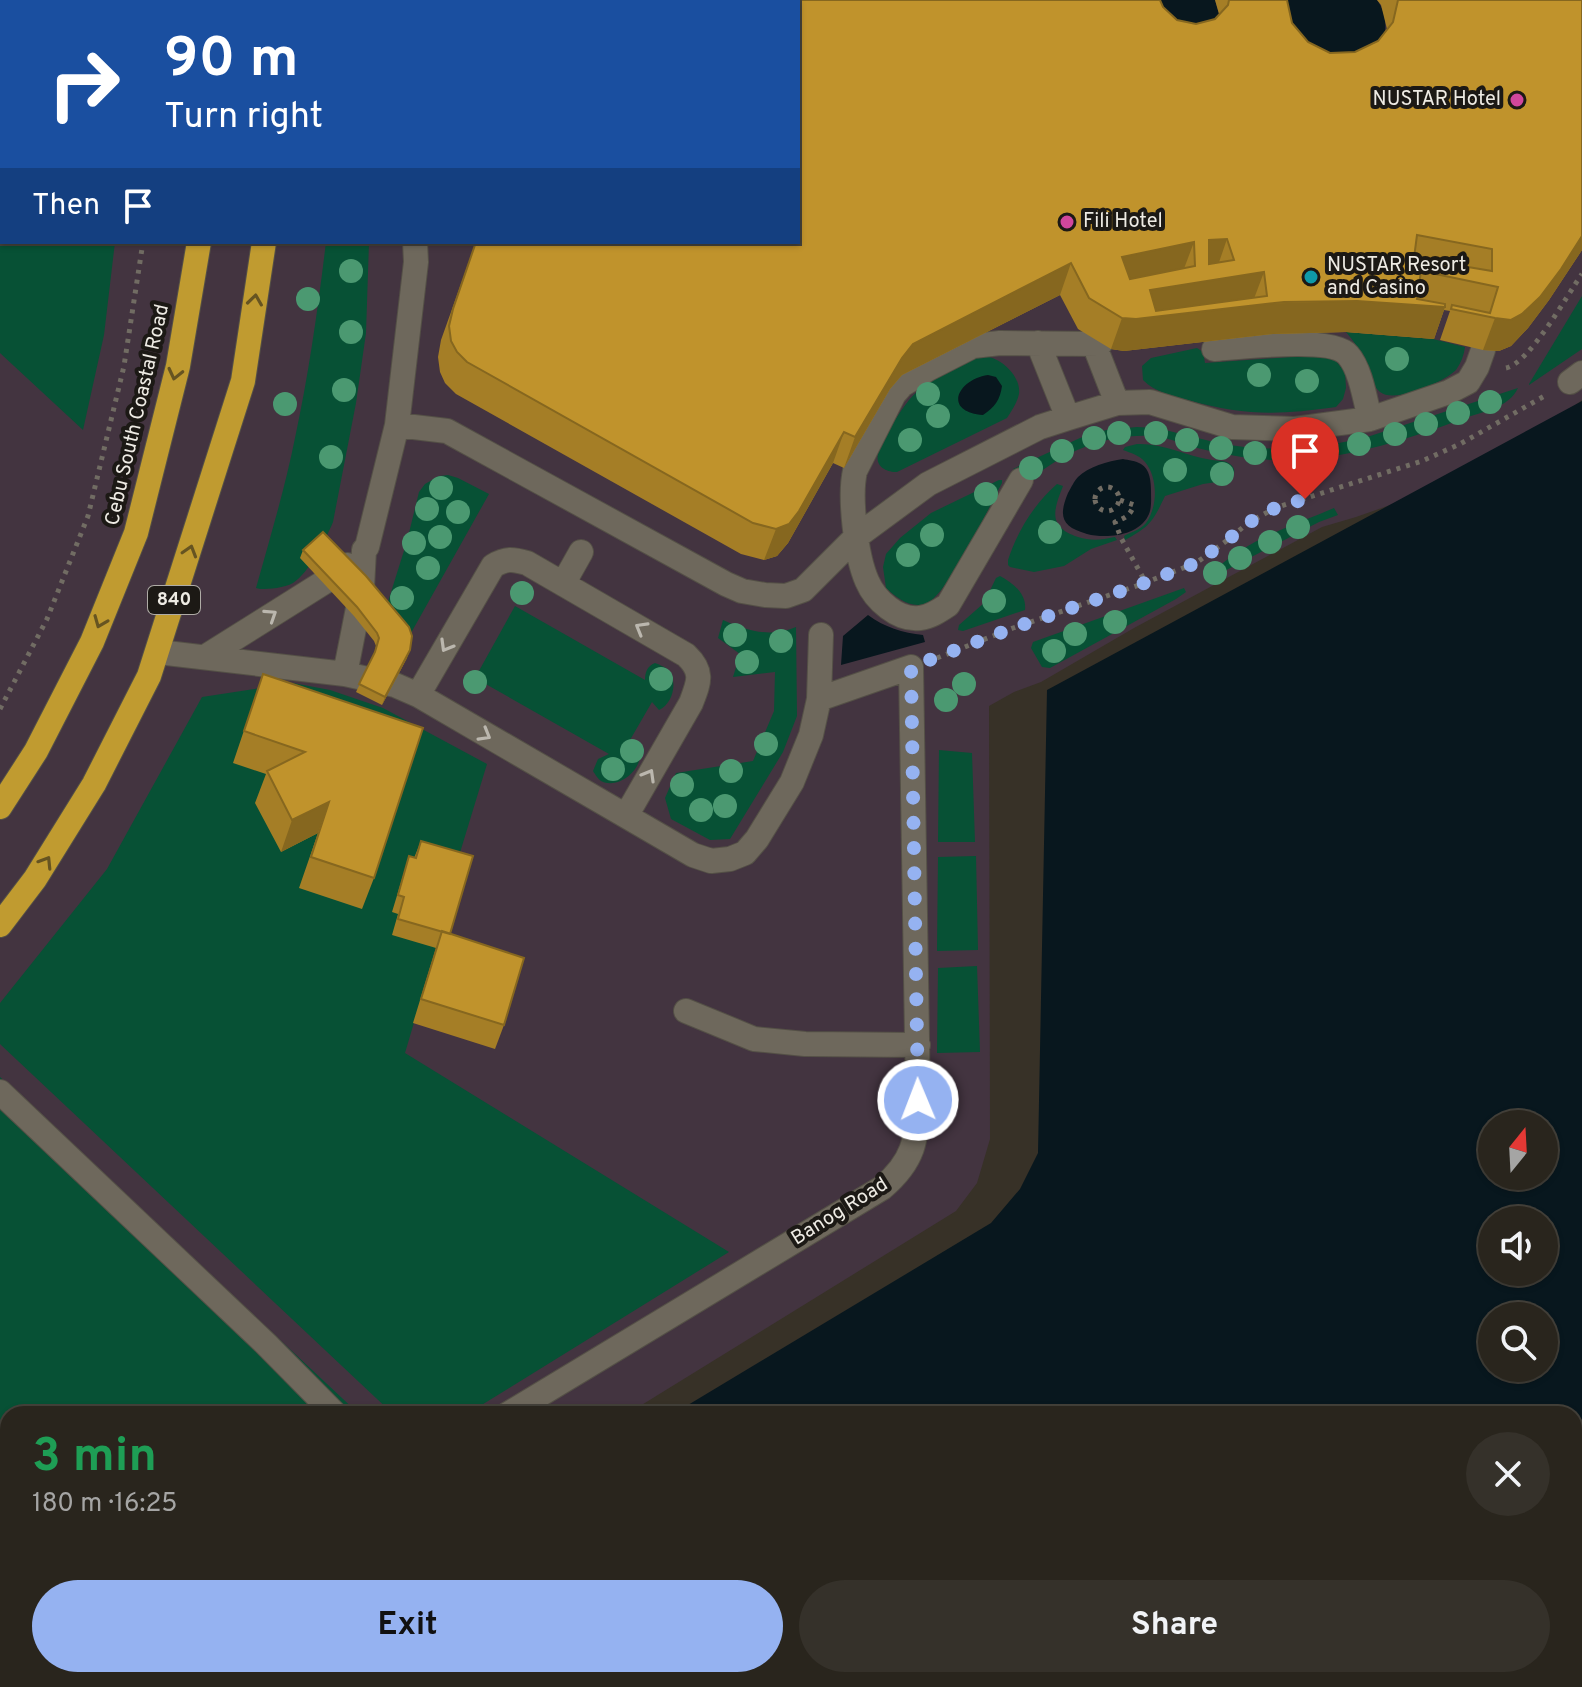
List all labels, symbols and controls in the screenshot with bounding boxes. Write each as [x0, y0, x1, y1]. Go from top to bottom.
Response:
text: 90 m [164, 26, 299, 96]
icon: right [32, 32, 136, 136]
place label: NUSTAR Hotel [1373, 87, 1501, 113]
marker: NUSTAR Hotel [1508, 91, 1526, 109]
text: Turn right [164, 95, 323, 141]
icon: arrive [116, 184, 160, 228]
text: Then [32, 188, 100, 225]
place label: Fili Hotel [1083, 209, 1163, 235]
marker: Fili Hotel [1058, 213, 1076, 231]
place label: NUSTAR Resort and Casino [1327, 253, 1466, 302]
marker: NUSTAR Resort and Casino [1302, 268, 1320, 286]
one-way arrow [246, 293, 263, 307]
street label: Cebu South Coastal Road [100, 302, 176, 528]
one-way arrow [167, 367, 184, 380]
pin [1271, 417, 1339, 499]
icon: arrive [1283, 429, 1327, 473]
one-way arrow [181, 545, 197, 558]
road number: 840 [148, 586, 200, 614]
one-way arrow [262, 610, 277, 625]
one-way arrow [93, 614, 110, 628]
one-way arrow [635, 622, 649, 638]
one-way arrow [440, 637, 456, 652]
one-way arrow [476, 725, 491, 741]
one-way arrow [639, 770, 655, 784]
one-way arrow [36, 856, 51, 870]
position arrow [876, 1058, 960, 1142]
north arrow [1478, 1110, 1558, 1190]
map controls [1478, 1110, 1558, 1382]
street label: Banog Road [787, 1172, 893, 1252]
button: sound [1478, 1206, 1558, 1286]
button: search [1478, 1302, 1558, 1382]
text: 3 min [32, 1428, 157, 1488]
button: close [1466, 1432, 1550, 1516]
text: 180 m · 16:25 [32, 1488, 178, 1521]
button: Exit [32, 1580, 783, 1672]
button: Share [799, 1580, 1550, 1672]

